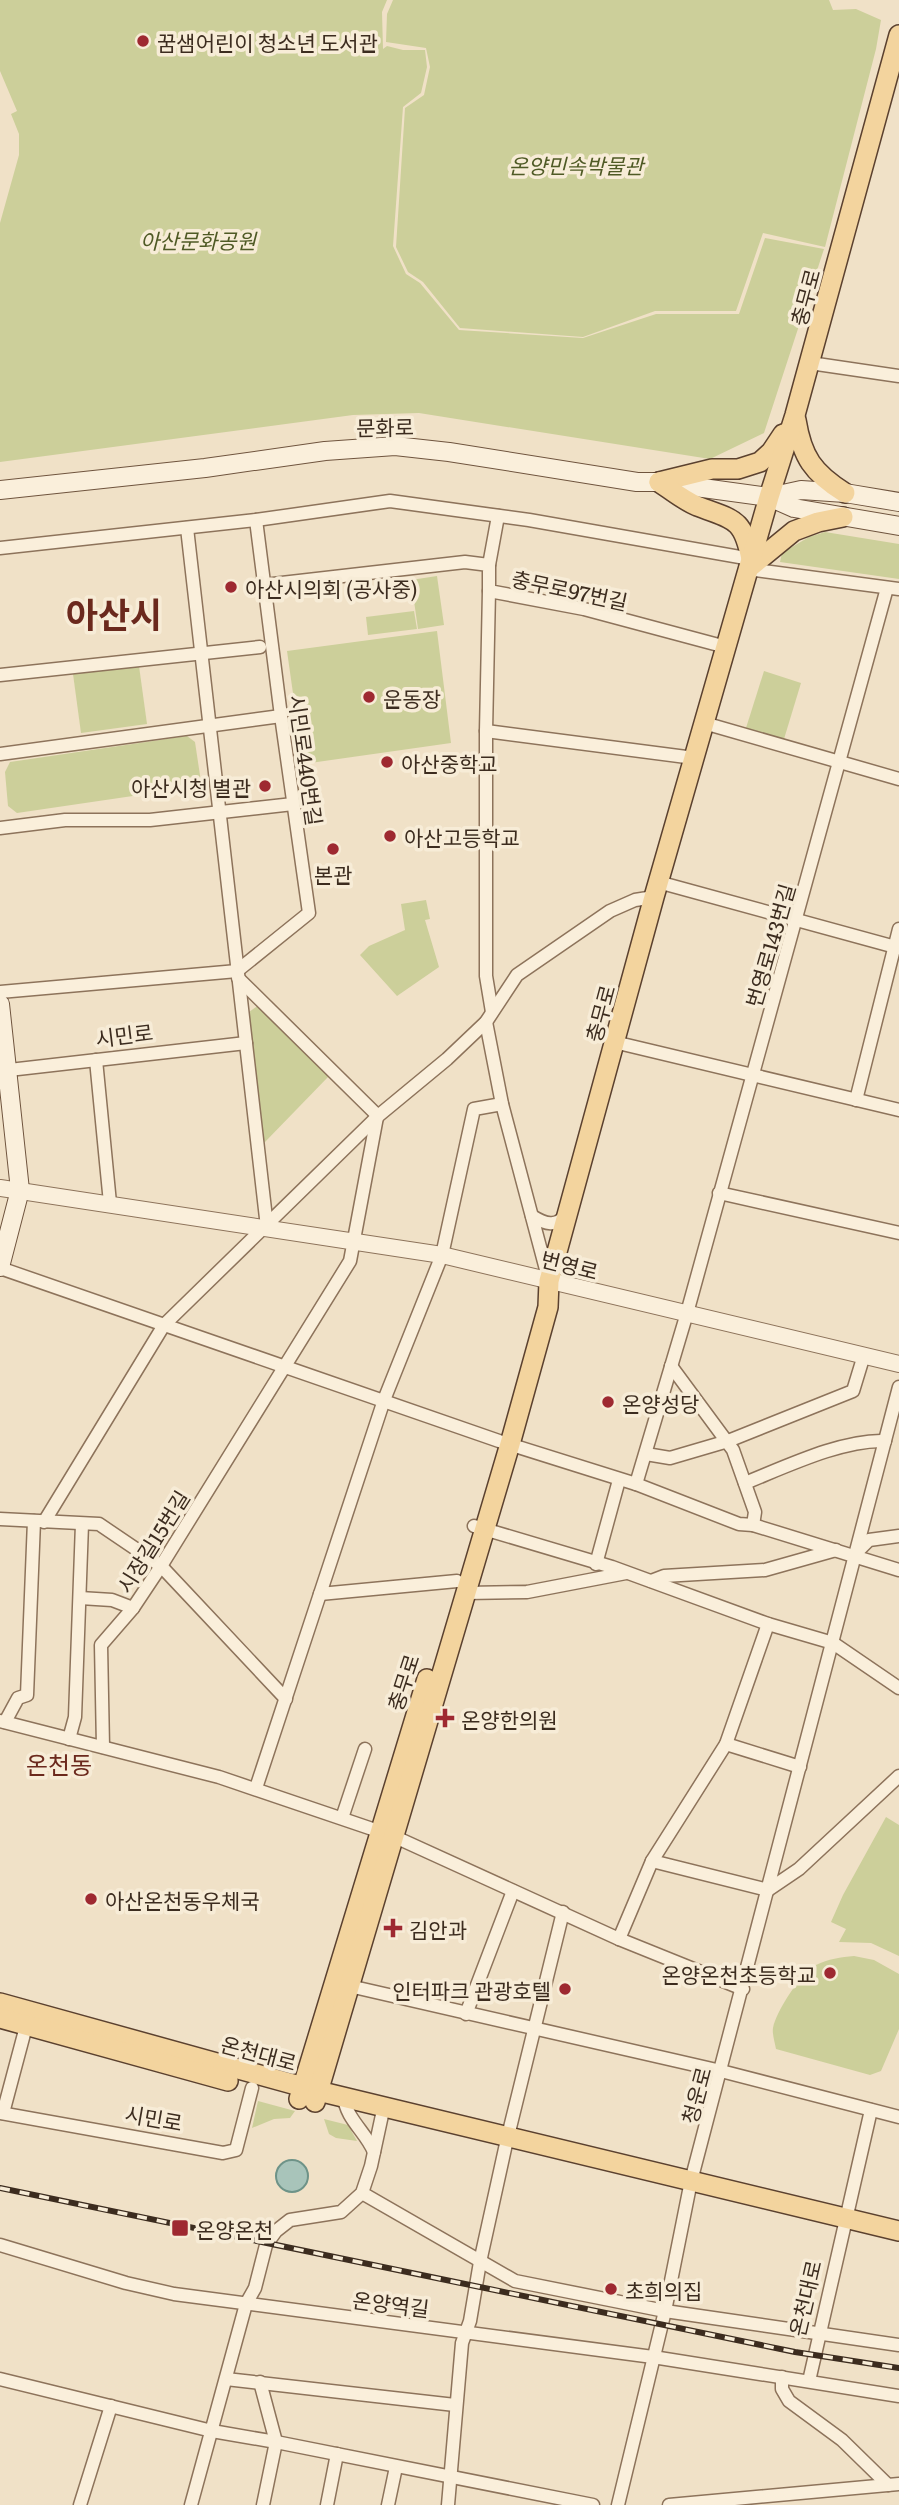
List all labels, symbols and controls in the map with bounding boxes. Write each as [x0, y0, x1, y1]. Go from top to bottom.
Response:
place label: 꿈샘어린이 청소년 도서관 [157, 26, 378, 57]
marker: 꿈샘어린이 청소년 도서관 [135, 33, 151, 49]
park label: 온양민속박물관 [508, 149, 646, 180]
park label: 아산문화공원 [140, 224, 258, 255]
street label: 충무로 [782, 265, 826, 329]
street label: 문화로 [356, 410, 414, 442]
street label: 충무로97번길 [509, 562, 631, 616]
place label: 아산시의회 (공사중) [245, 572, 418, 603]
marker: 아산시의회 (공사중) [223, 579, 239, 595]
district label: 아산시 [66, 587, 162, 639]
place label: 운동장 [383, 682, 441, 713]
marker: 운동장 [361, 689, 377, 705]
street label: 시민로440번길 [282, 693, 332, 827]
place label: 아산중학교 [401, 747, 498, 778]
marker: 아산중학교 [379, 754, 395, 770]
place label: 아산시청 별관 [131, 771, 251, 802]
marker: 아산시청 별관 [257, 778, 273, 794]
place label: 아산고등학교 [404, 821, 520, 852]
marker: 아산고등학교 [382, 828, 398, 844]
marker: 본관 [325, 841, 341, 857]
place label: 본관 [314, 858, 352, 889]
street label: 번영로143번길 [737, 880, 801, 1010]
street label: 충무로 [577, 981, 621, 1045]
street label: 시민로 [93, 1015, 155, 1053]
street label: 번영로 [538, 1242, 602, 1286]
place label: 온양성당 [622, 1387, 699, 1418]
marker: 온양성당 [600, 1394, 616, 1410]
street label: 시장길15번길 [108, 1484, 196, 1598]
street label: 충무로 [378, 1650, 426, 1714]
place label: 온양한의원 [461, 1703, 558, 1734]
marker: 온양한의원 [435, 1708, 455, 1728]
district label: 온천동 [26, 1746, 92, 1781]
place label: 아산온천동우체국 [105, 1884, 260, 1915]
marker: 아산온천동우체국 [83, 1891, 99, 1907]
place label: 김안과 [409, 1913, 467, 1944]
marker: 김안과 [383, 1918, 403, 1938]
place label: 온양온천초등학교 [661, 1958, 816, 1989]
marker: 온양온천초등학교 [822, 1965, 838, 1981]
place label: 인터파크 관광호텔 [392, 1974, 551, 2005]
marker: 인터파크 관광호텔 [557, 1981, 573, 1997]
street label: 온천대로 [218, 2027, 300, 2077]
street label: 청운로 [673, 2063, 717, 2127]
street label: 시민로 [123, 2097, 185, 2137]
place label: 온양온천 [196, 2213, 273, 2244]
marker: 온양온천 [170, 2218, 190, 2238]
street label: 온천대로 [780, 2257, 828, 2339]
place label: 초희의집 [625, 2274, 702, 2305]
marker: 초희의집 [603, 2281, 619, 2297]
street label: 온양역길 [351, 2283, 431, 2323]

